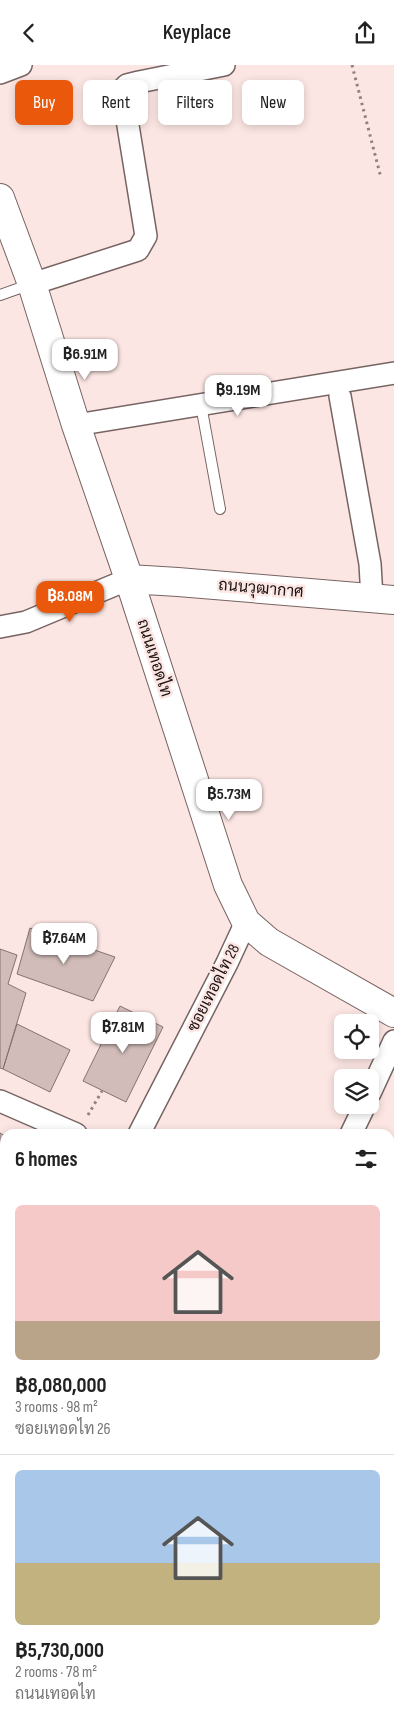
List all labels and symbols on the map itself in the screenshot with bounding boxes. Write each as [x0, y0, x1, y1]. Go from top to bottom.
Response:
pin: ฿6.91M [44, 339, 126, 381]
pin: ฿9.19M [197, 375, 279, 417]
street label: ถนนวุฒากาศ [217, 576, 304, 603]
pin: ฿8.08M [29, 581, 111, 623]
street label: ถนนเทอดไท [132, 616, 178, 699]
pin: ฿5.73M [188, 779, 270, 821]
pin: ฿7.64M [23, 923, 105, 965]
street label: ซอยเทอดไท 28 [181, 940, 244, 1035]
pin: ฿7.81M [82, 1011, 164, 1054]

